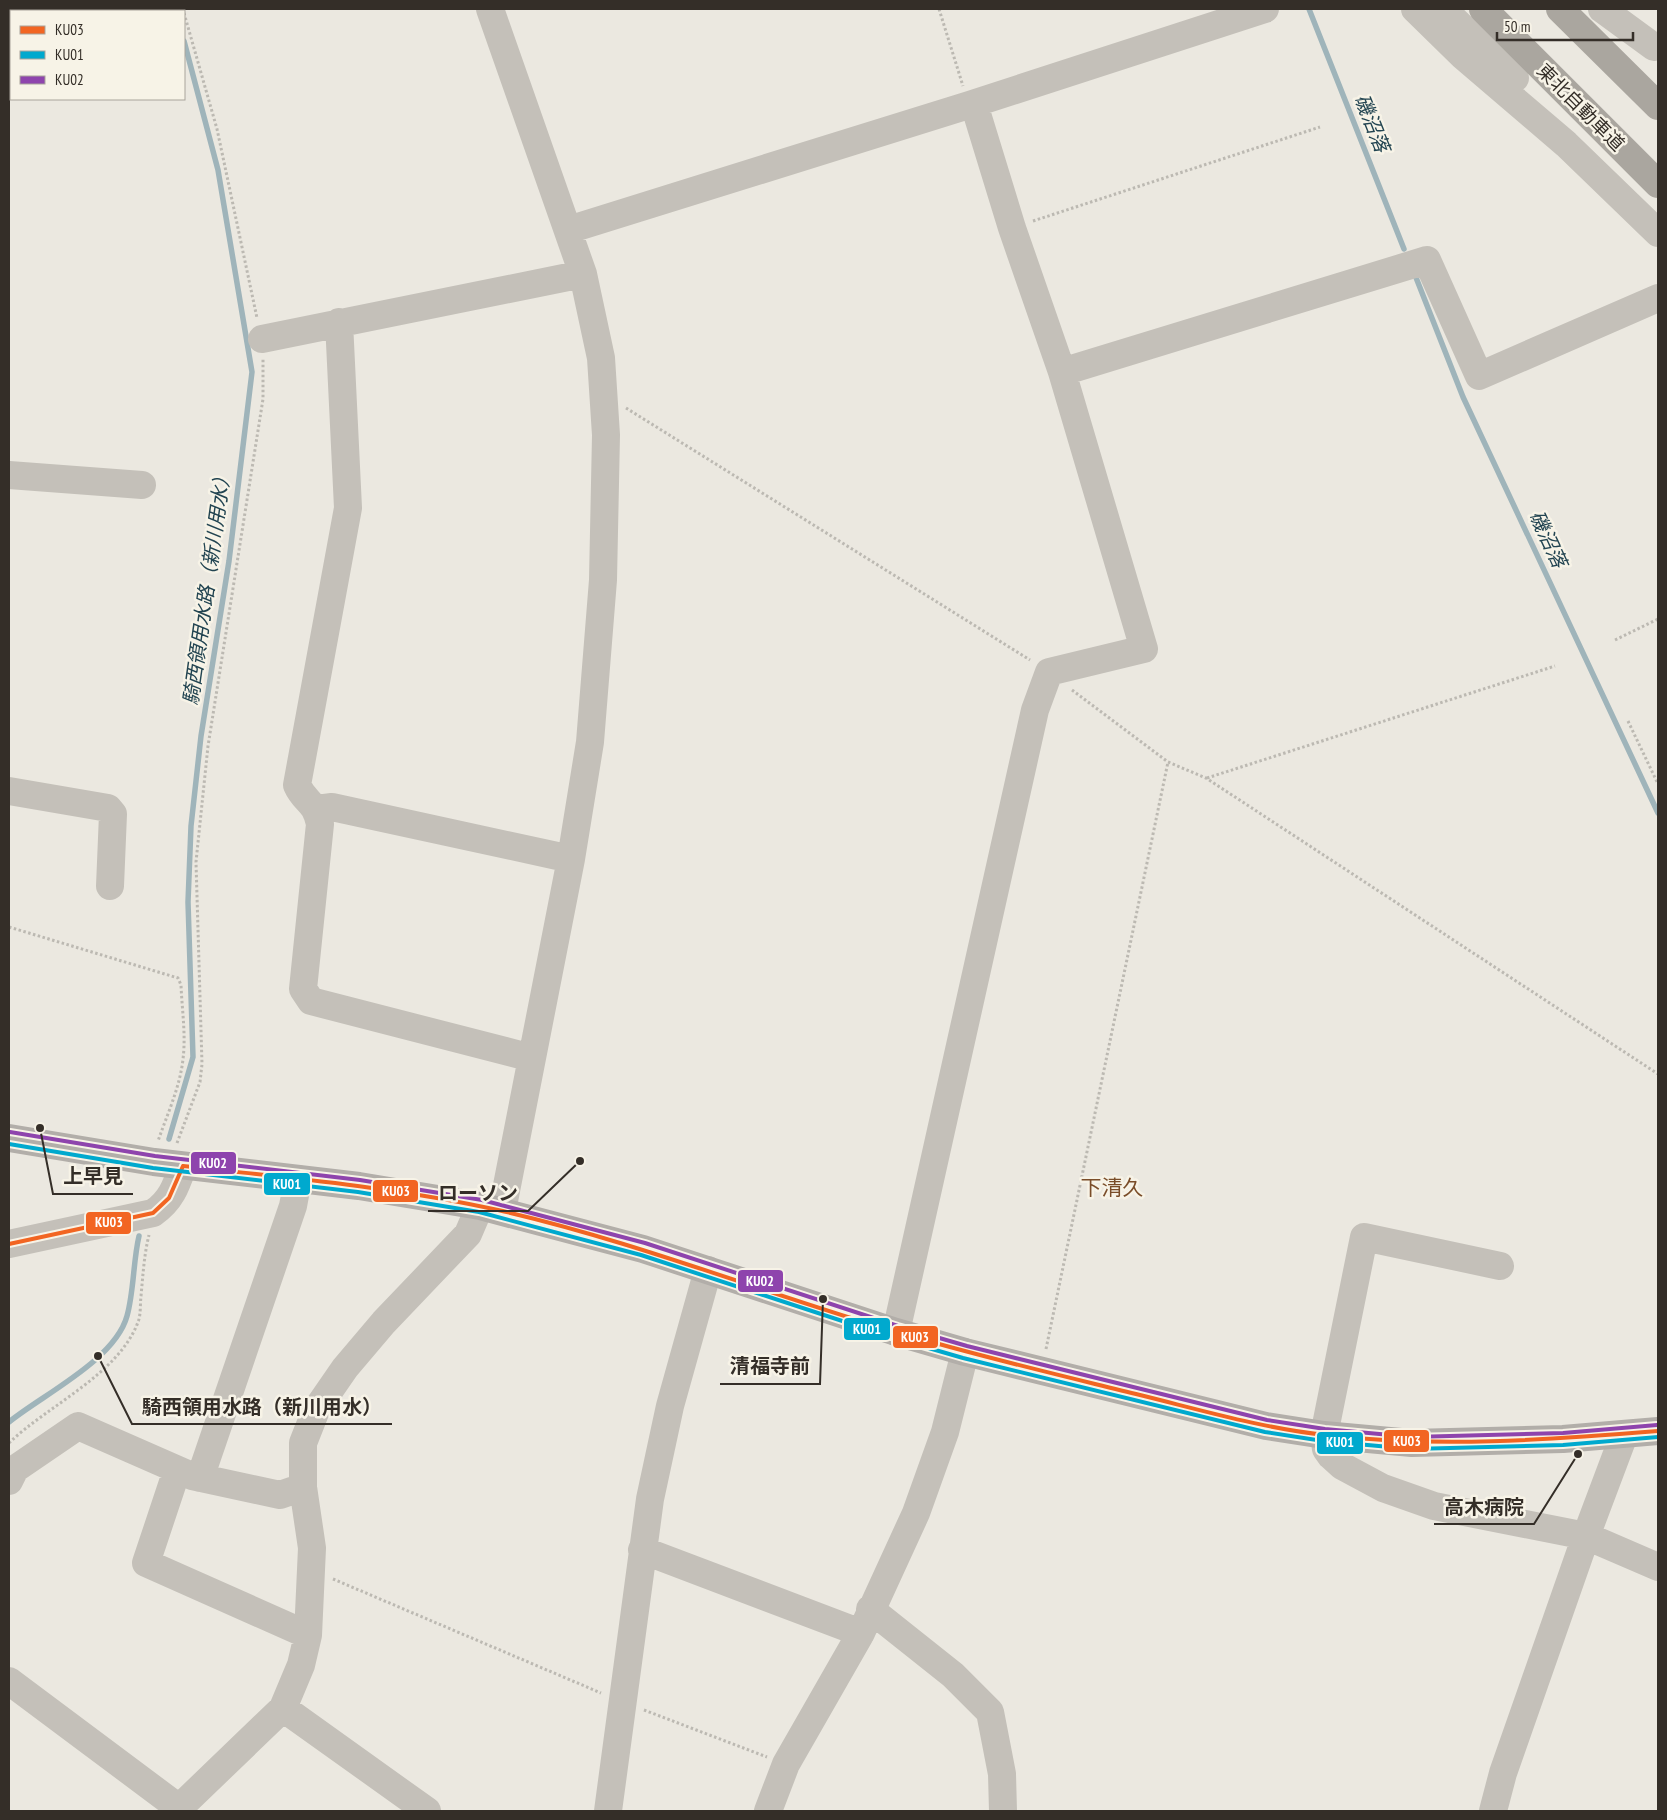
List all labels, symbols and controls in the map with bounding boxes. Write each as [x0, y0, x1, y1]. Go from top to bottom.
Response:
legend [10, 10, 185, 100]
scale bar [1497, 10, 1633, 42]
text: 50 m [1504, 17, 1530, 36]
text: KU03 [55, 20, 84, 39]
text: KU01 [55, 45, 84, 64]
street label: 東北自動車道 [1532, 58, 1630, 156]
text: KU02 [55, 70, 84, 89]
water label: 磯沼落 [1349, 90, 1396, 158]
water label: 騎西領用水路（新川用水） [177, 465, 237, 707]
water label: 磯沼落 [1524, 506, 1574, 574]
line badge: KU02 [190, 1151, 237, 1175]
text: KU02 [199, 1154, 227, 1172]
callout: 上早見 [53, 1159, 133, 1194]
text: 上早見 [63, 1163, 123, 1189]
line badge: KU01 [263, 1172, 311, 1196]
district label: 下清久 [1081, 1174, 1144, 1201]
text: KU01 [273, 1175, 301, 1193]
callout: ローソン [428, 1176, 528, 1211]
line badge: KU03 [372, 1179, 419, 1203]
text: ローソン [438, 1180, 518, 1206]
text: KU03 [382, 1182, 410, 1200]
line badge: KU03 [85, 1211, 132, 1235]
text: KU03 [95, 1213, 123, 1231]
line badge: KU02 [737, 1269, 784, 1293]
text: KU02 [746, 1272, 774, 1290]
line badge: KU01 [843, 1317, 891, 1341]
text: KU01 [853, 1320, 881, 1338]
line badge: KU03 [892, 1325, 939, 1349]
text: KU03 [901, 1328, 929, 1346]
callout: 清福寺前 [720, 1349, 820, 1384]
text: 清福寺前 [730, 1353, 810, 1379]
callout: 騎西領用水路（新川用水） [132, 1389, 392, 1424]
text: 騎西領用水路（新川用水） [142, 1394, 382, 1420]
line badge: KU03 [1383, 1429, 1430, 1453]
line badge: KU01 [1316, 1431, 1364, 1455]
text: KU03 [1393, 1432, 1421, 1450]
text: KU01 [1326, 1433, 1354, 1451]
callout: 高木病院 [1434, 1489, 1534, 1524]
text: 高木病院 [1444, 1494, 1524, 1520]

